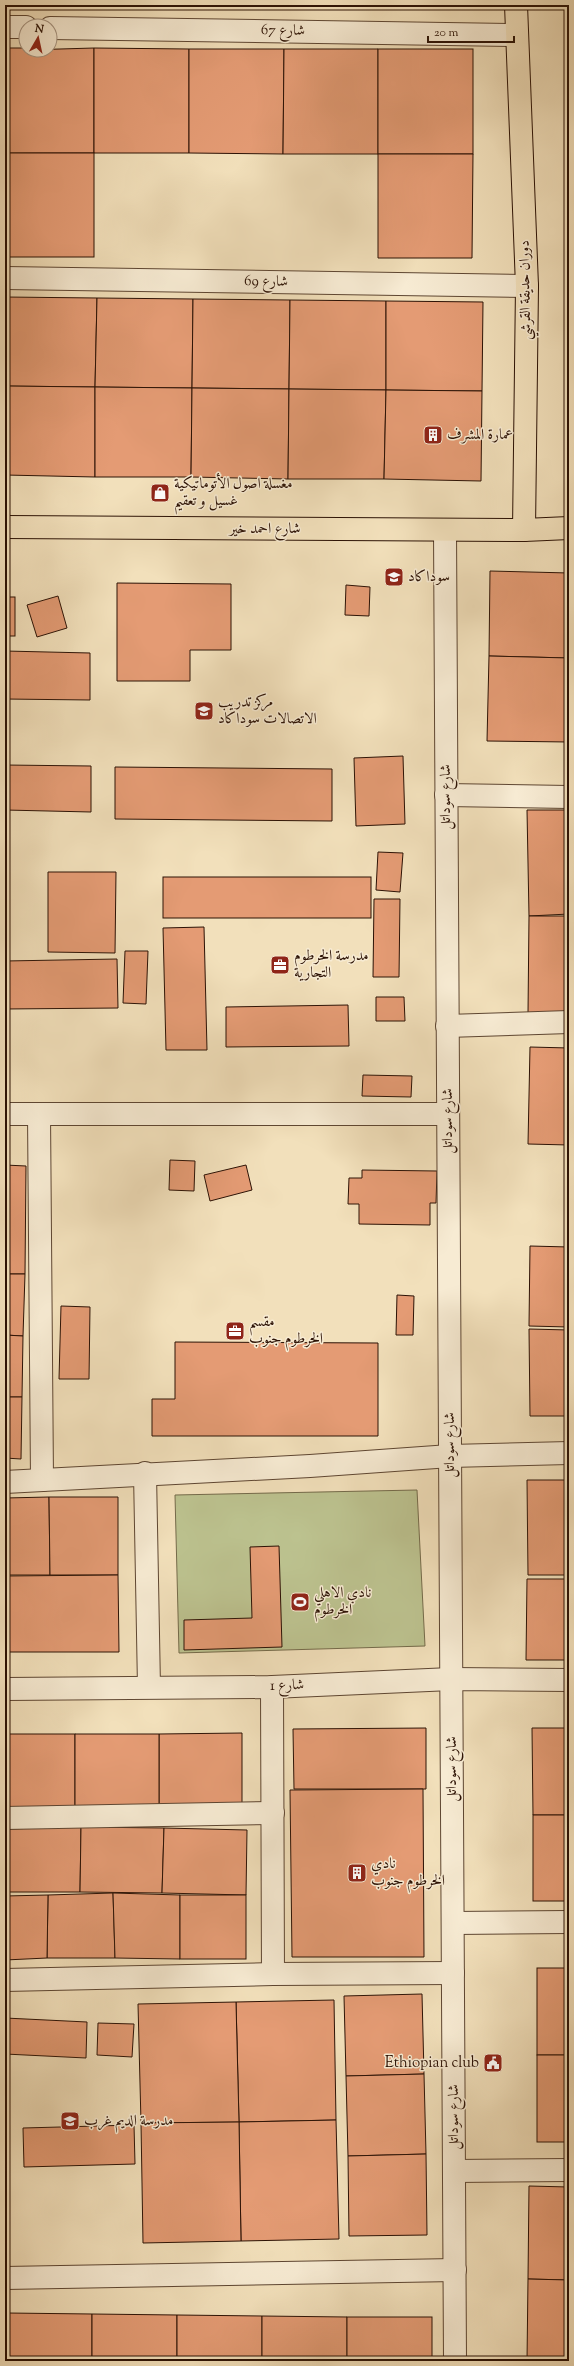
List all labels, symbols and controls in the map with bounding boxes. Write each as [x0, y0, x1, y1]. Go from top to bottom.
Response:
north arrow [18, 18, 58, 58]
scale bar [428, 18, 514, 44]
text: N [33, 20, 45, 38]
street label: شارع 67 [261, 20, 305, 43]
text: 20 m [434, 24, 459, 42]
street label: دوران حديقة القرشي [515, 240, 539, 340]
street label: شارع 69 [244, 271, 288, 294]
building icon: عمارة المشرف [422, 424, 444, 446]
place label: عمارة المشرف [447, 425, 513, 446]
place label: مغسلة اصول الأتوماتيكية غسيل و تعقيم [174, 472, 293, 515]
shop icon: مغسلة اصول الأتوماتيكية غسيل و تعقيم [149, 482, 171, 504]
street label: شارع احمد خير [227, 519, 301, 541]
school or university icon: سوداكاد [383, 566, 405, 588]
place label: سوداكاد [408, 567, 450, 588]
place label: مركز تدريب الاتصالات سوداكاد [218, 692, 317, 730]
school or university icon: مركز تدريب الاتصالات سوداكاد [193, 700, 215, 722]
street label: شارع سوداتل [436, 764, 458, 830]
place label: مدرسة الخرطوم التجارية [294, 946, 369, 984]
office icon: مدرسة الخرطوم التجارية [269, 954, 291, 976]
street label: شارع سوداتل [438, 1088, 460, 1154]
place label: مقسم الخرطوم جنوب [249, 1312, 323, 1351]
office icon: مقسم الخرطوم جنوب [224, 1320, 246, 1342]
street label: شارع سوداتل [440, 1412, 462, 1478]
place label: نادي الاهلي الخرطوم [314, 1583, 371, 1622]
sports icon: نادي الاهلي الخرطوم [289, 1591, 311, 1613]
street label: شارع 1 [269, 1675, 305, 1698]
street label: شارع سوداتل [442, 1736, 464, 1802]
place label: نادي الخرطوم جنوب [371, 1854, 445, 1893]
building icon: نادي الخرطوم جنوب [346, 1862, 368, 1884]
public building icon: Ethiopian club [482, 2052, 504, 2074]
place label: Ethiopian club [385, 2053, 479, 2074]
street label: شارع سوداتل [444, 2084, 466, 2150]
school or university icon: مدرسة الديم غرب [59, 2110, 81, 2132]
place label: مدرسة الديم غرب [84, 2111, 173, 2133]

